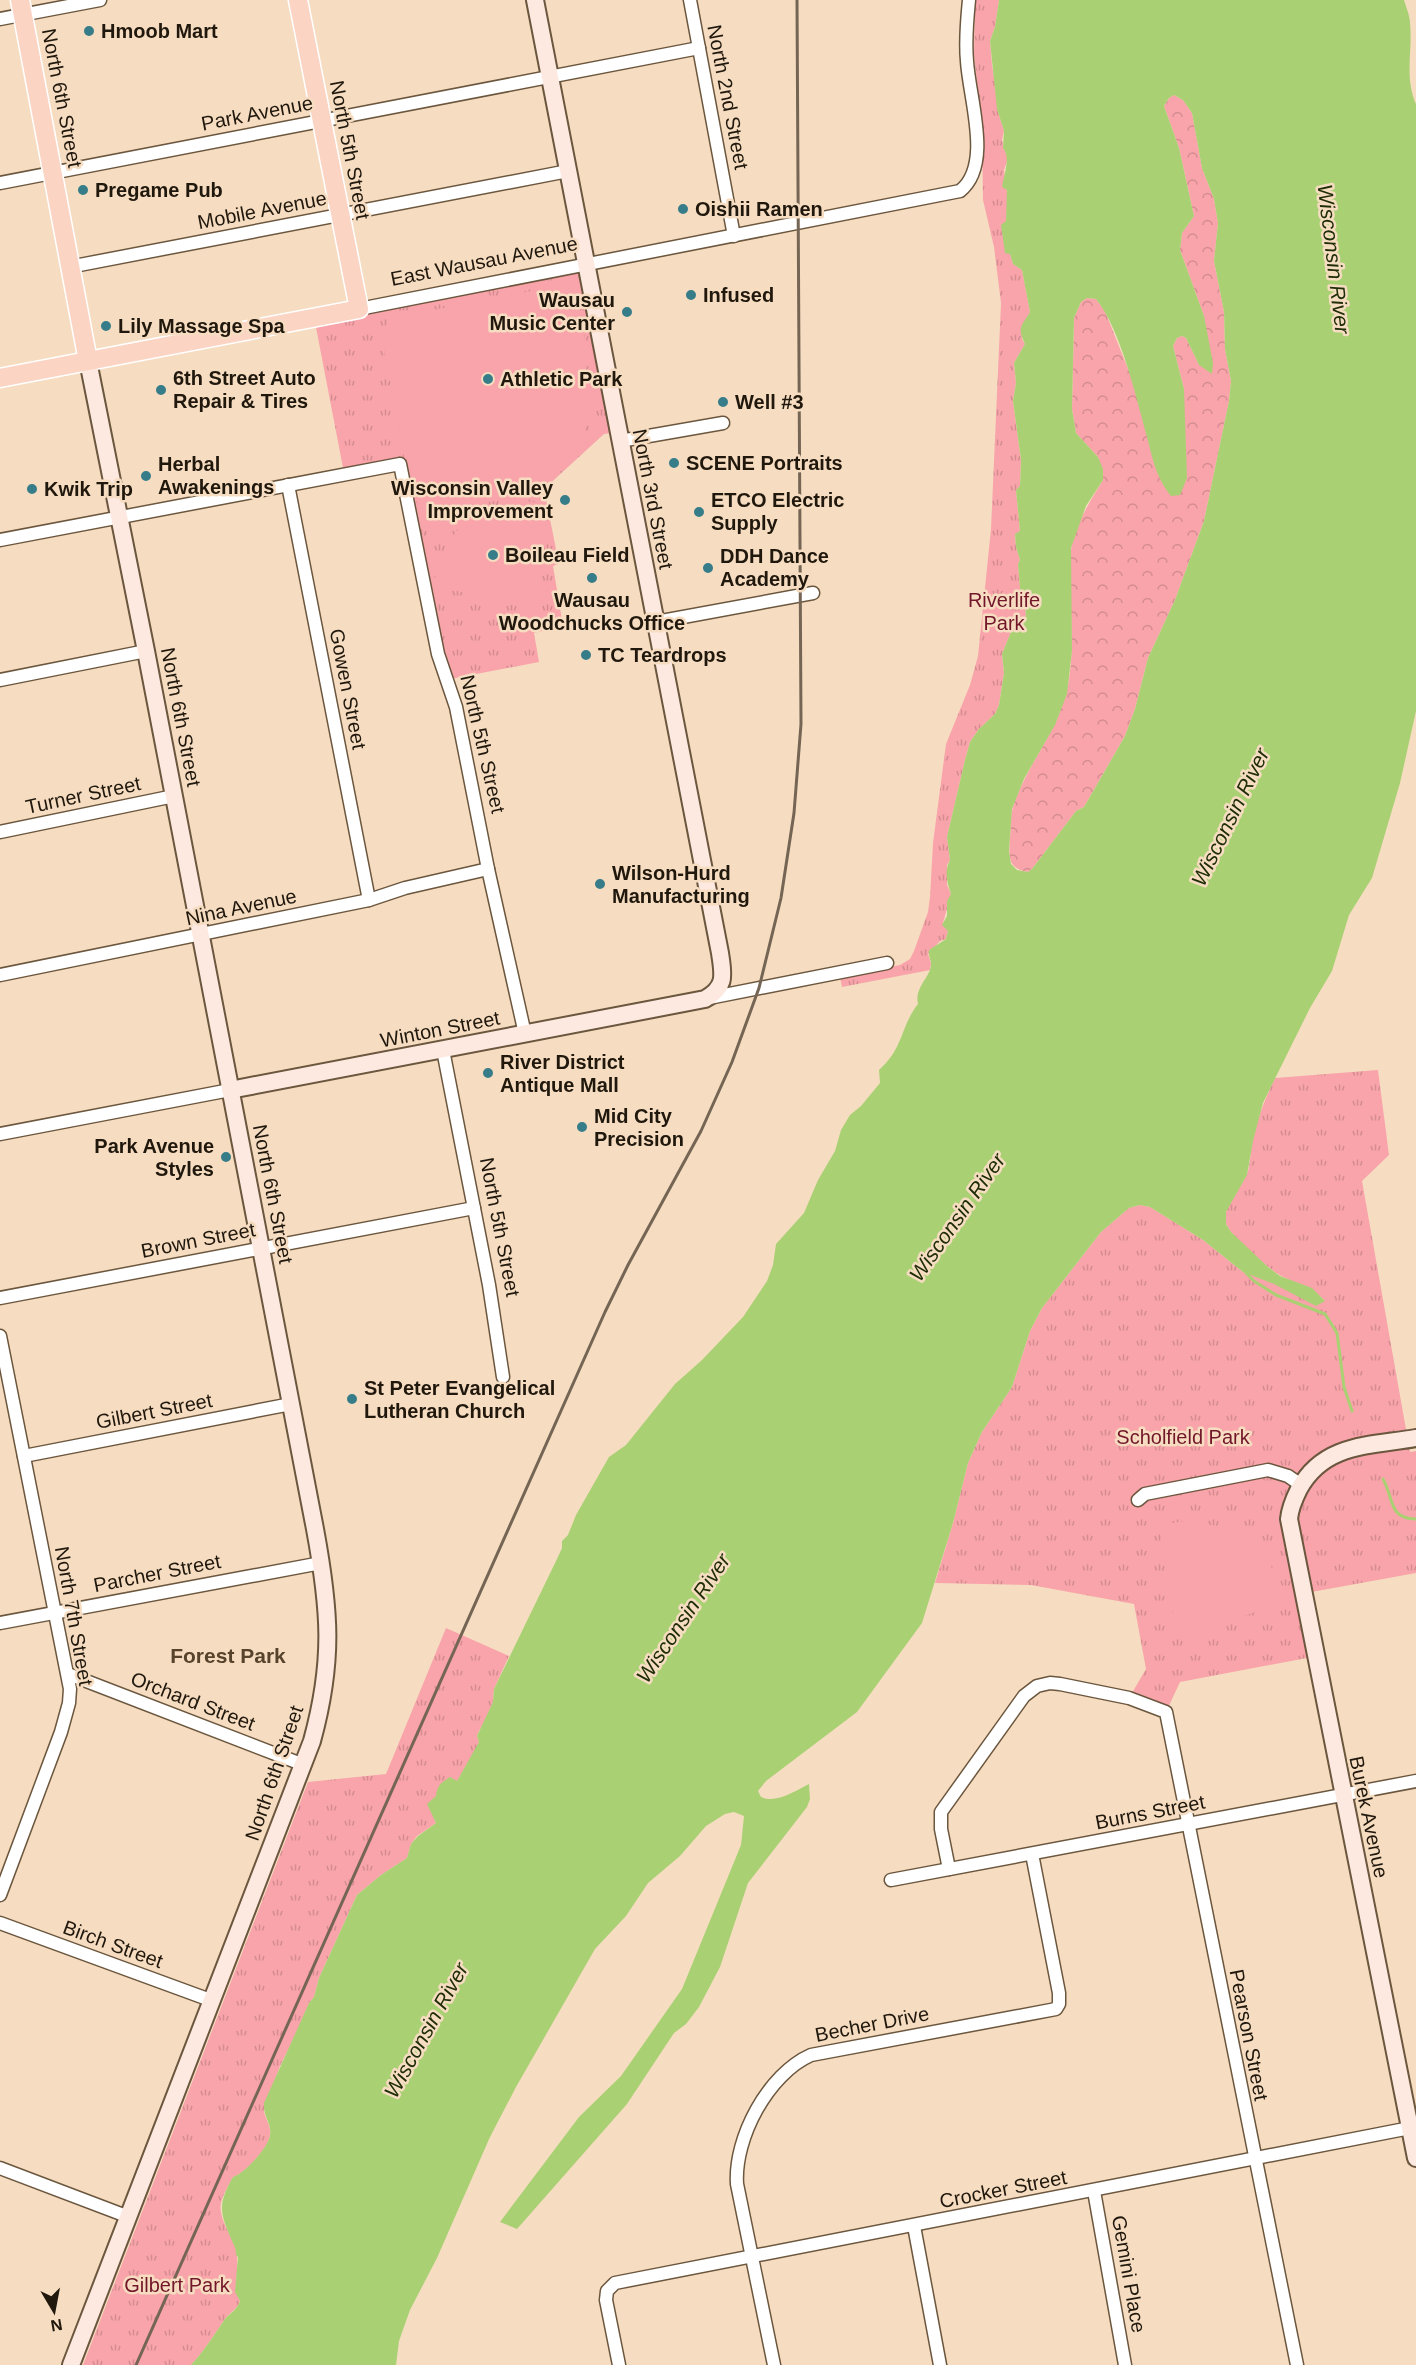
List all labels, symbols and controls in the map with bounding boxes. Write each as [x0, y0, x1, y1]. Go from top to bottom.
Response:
place label: Hmoob Mart [101, 20, 218, 42]
street label: North 2nd Street [703, 23, 753, 172]
marker: Hmoob Mart [82, 24, 96, 38]
street label: North 6th Street [38, 27, 86, 170]
street label: North 5th Street [326, 79, 374, 222]
street label: Park Avenue [199, 91, 315, 135]
place label: Pregame Pub [95, 179, 223, 201]
marker: Pregame Pub [76, 183, 90, 197]
water label: Wisconsin River [1313, 183, 1355, 336]
street label: Mobile Avenue [196, 187, 328, 233]
place label: Oishii Ramen [695, 198, 823, 220]
marker: Oishii Ramen [676, 202, 690, 216]
street label: East Wausau Avenue [389, 232, 579, 290]
place label: Infused [703, 284, 774, 306]
marker: Infused [684, 288, 698, 302]
place label: Wausau Music Center [489, 289, 615, 334]
marker: Wausau Music Center [620, 305, 634, 319]
place label: Lily Massage Spa [118, 315, 286, 337]
marker: Lily Massage Spa [99, 319, 113, 333]
place label: 6th Street Auto Repair & Tires [173, 367, 316, 412]
place label: Athletic Park [500, 368, 623, 390]
marker: Athletic Park [481, 372, 495, 386]
marker: 6th Street Auto Repair & Tires [154, 383, 168, 397]
place label: Well #3 [735, 391, 804, 413]
marker: Well #3 [716, 395, 730, 409]
street label: North 3rd Street [629, 427, 677, 571]
place label: SCENE Portraits [686, 452, 843, 474]
place label: Herbal Awakenings [158, 453, 274, 498]
marker: SCENE Portraits [667, 456, 681, 470]
marker: Herbal Awakenings [139, 469, 153, 483]
place label: Wisconsin Valley Improvement [391, 477, 554, 522]
place label: Kwik Trip [44, 478, 133, 500]
marker: Kwik Trip [25, 482, 39, 496]
place label: ETCO Electric Supply [711, 489, 844, 534]
marker: Wisconsin Valley Improvement [558, 493, 572, 507]
marker: ETCO Electric Supply [692, 505, 706, 519]
place label: Boileau Field [505, 544, 629, 566]
place label: DDH Dance Academy [720, 545, 829, 590]
marker: Boileau Field [486, 548, 500, 562]
marker: DDH Dance Academy [701, 561, 715, 575]
marker: Wausau Woodchucks Office [585, 571, 599, 585]
place label: Wausau Woodchucks Office [499, 589, 685, 634]
park label: Riverlife Park [968, 589, 1040, 634]
street label: Gowen Street [326, 627, 371, 752]
place label: TC Teardrops [598, 644, 727, 666]
street label: North 6th Street [157, 646, 205, 789]
marker: TC Teardrops [579, 648, 593, 662]
street label: North 5th Street [456, 673, 510, 816]
water label: Wisconsin River [1187, 743, 1274, 890]
street label: Turner Street [23, 772, 143, 818]
place label: Wilson-Hurd Manufacturing [612, 862, 750, 907]
marker: Wilson-Hurd Manufacturing [593, 877, 607, 891]
street label: Nina Avenue [183, 884, 299, 930]
street label: Winton Street [378, 1007, 502, 1051]
place label: River District Antique Mall [500, 1051, 625, 1096]
marker: River District Antique Mall [481, 1066, 495, 1080]
place label: Mid City Precision [594, 1105, 684, 1150]
marker: Mid City Precision [575, 1120, 589, 1134]
street label: North 6th Street [249, 1123, 297, 1266]
place label: Park Avenue Styles [94, 1135, 214, 1180]
water label: Wisconsin River [904, 1148, 1010, 1285]
marker: Park Avenue Styles [219, 1150, 233, 1164]
street label: North 5th Street [476, 1156, 524, 1299]
street label: Brown Street [139, 1218, 257, 1262]
place label: St Peter Evangelical Lutheran Church [364, 1377, 555, 1422]
street label: Gilbert Street [94, 1389, 214, 1433]
marker: St Peter Evangelical Lutheran Church [345, 1392, 359, 1406]
park label: Scholfield Park [1116, 1426, 1251, 1448]
street label: North 7th Street [51, 1545, 97, 1688]
water label: Wisconsin River [631, 1548, 735, 1687]
street label: Parcher Street [92, 1550, 223, 1596]
district label: Forest Park [170, 1644, 286, 1667]
street label: Orchard Street [128, 1667, 259, 1735]
street label: North 6th Street [241, 1702, 308, 1843]
street label: Burek Avenue [1345, 1754, 1393, 1880]
street label: Burns Street [1093, 1791, 1207, 1833]
street label: Birch Street [60, 1916, 166, 1972]
water label: Wisconsin River [379, 1958, 473, 2101]
street label: Pearson Street [1225, 1967, 1273, 2103]
street label: Becher Drive [813, 2002, 931, 2046]
street label: Crocker Street [938, 2166, 1069, 2212]
street label: Gemini Place [1108, 2214, 1150, 2334]
park label: Gilbert Park [124, 2274, 231, 2296]
north arrow [24, 2281, 84, 2341]
text: N [49, 2316, 64, 2335]

